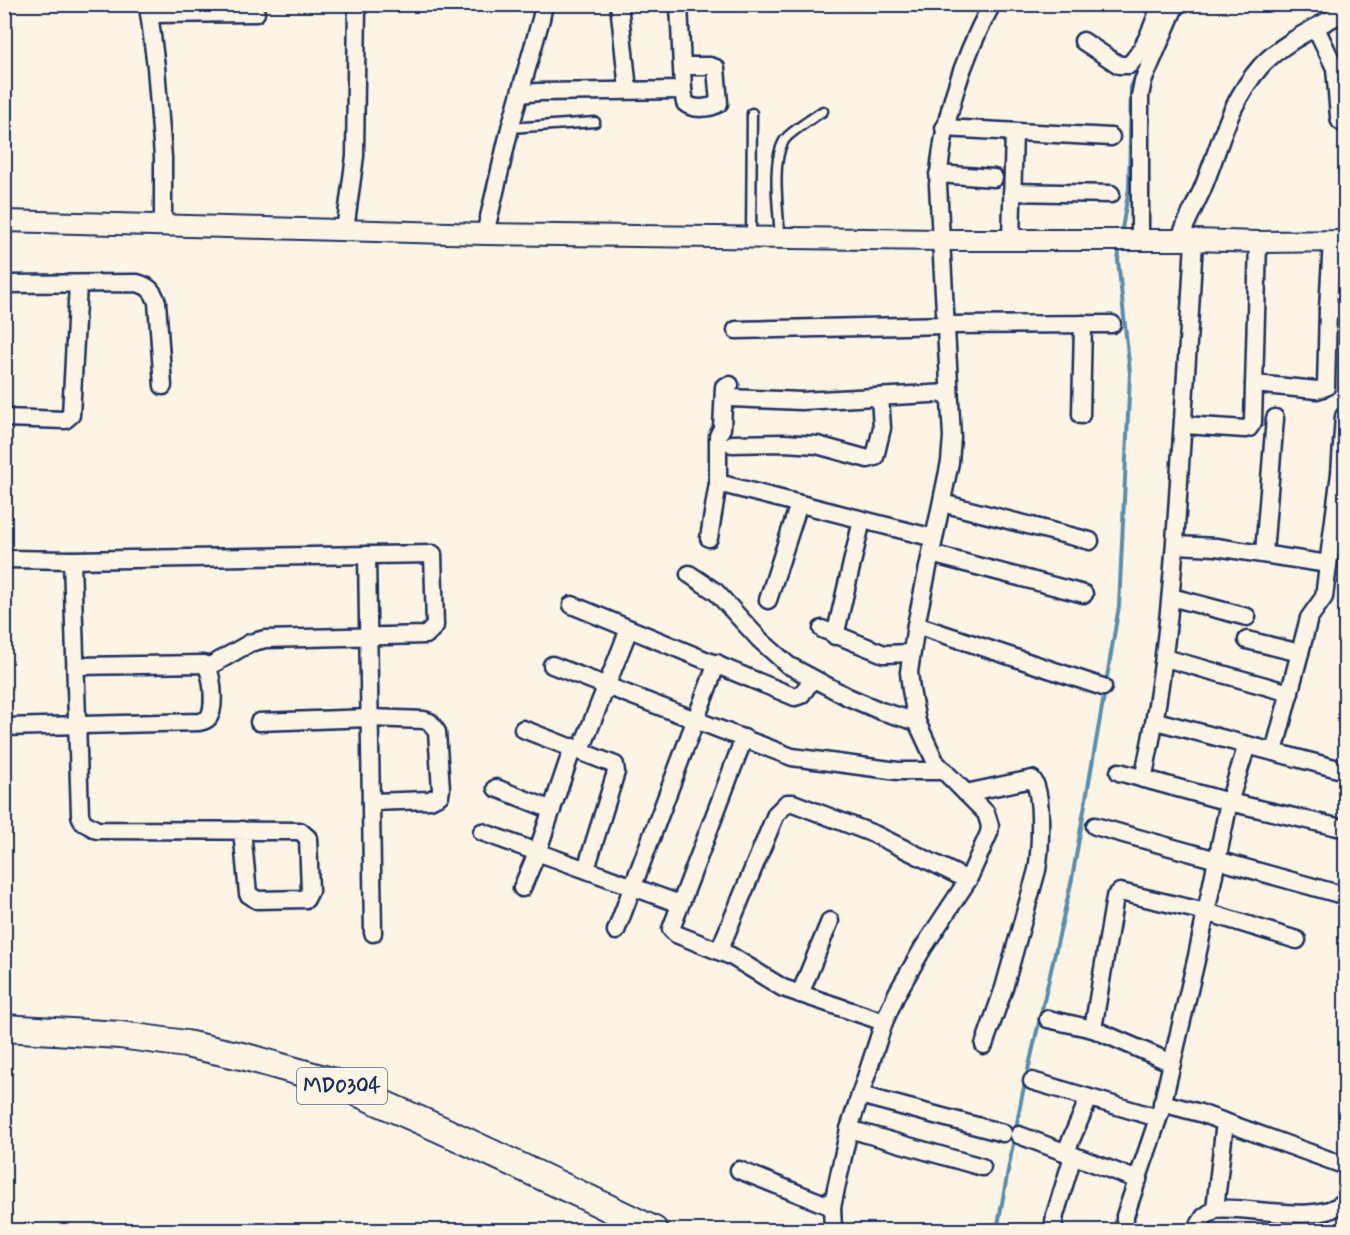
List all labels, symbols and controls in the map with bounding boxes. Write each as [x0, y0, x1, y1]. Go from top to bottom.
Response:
road number: MD0304 [297, 1068, 387, 1104]

